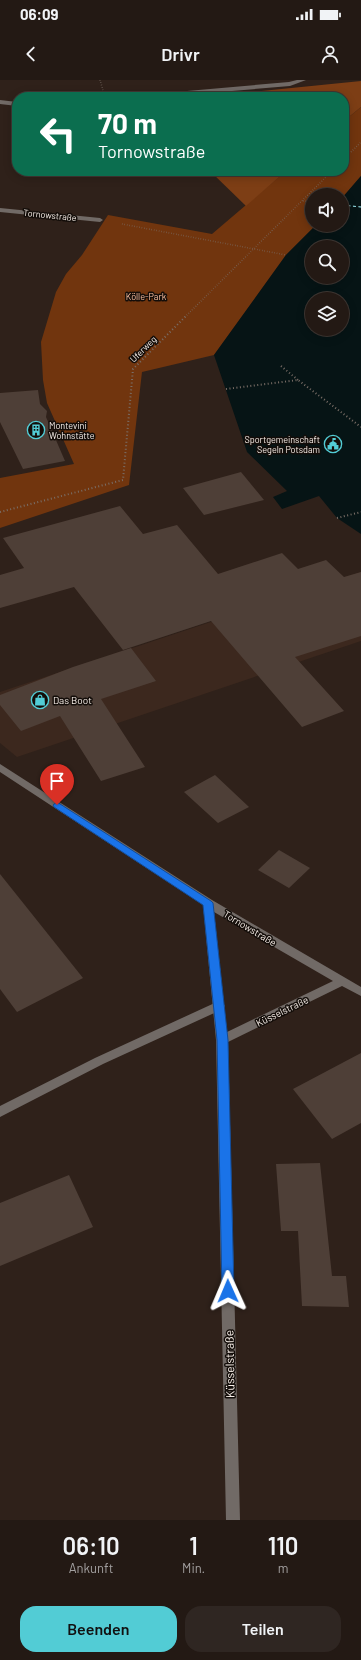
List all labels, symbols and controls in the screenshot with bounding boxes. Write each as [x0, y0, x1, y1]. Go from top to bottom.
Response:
text: 06:09 [20, 5, 59, 23]
icon: back [20, 43, 42, 65]
text: Drivr [161, 43, 200, 65]
icon: person [319, 43, 341, 65]
text: 70 m [98, 106, 157, 140]
icon: left [32, 108, 84, 160]
text: Tornowstraße [98, 140, 205, 162]
map controls [305, 188, 349, 336]
button: sound [305, 188, 349, 232]
street label: Tornowstraße [23, 207, 77, 223]
button: search [305, 240, 349, 284]
park label: Kölle-Park [126, 291, 167, 302]
button: layers [305, 292, 349, 336]
street label: Uferweg [127, 333, 159, 365]
building icon: Montevini Wohnstätte [26, 420, 46, 440]
place label: Montevini Wohnstätte [49, 420, 95, 441]
place label: Sportgemeinschaft Segeln Potsdam [244, 434, 320, 455]
public building icon: Sportgemeinschaft Segeln Potsdam [323, 434, 343, 454]
shop icon: Das Boot [30, 690, 50, 710]
place label: Das Boot [53, 694, 92, 706]
pin [40, 764, 74, 805]
icon: arrive [46, 770, 68, 792]
street label: Tornowstraße [221, 908, 279, 948]
street label: Küsselstraße [254, 993, 310, 1029]
position arrow [207, 1270, 249, 1312]
street label: Küsselstraße [221, 1330, 237, 1398]
text: 06:10 [63, 1531, 120, 1560]
text: 1 [189, 1531, 198, 1560]
text: 110 [268, 1531, 298, 1560]
text: Ankunft [69, 1560, 113, 1576]
text: Min. [182, 1560, 205, 1576]
text: m [278, 1560, 288, 1576]
button: Beenden [20, 1606, 177, 1652]
button: Teilen [185, 1606, 341, 1652]

